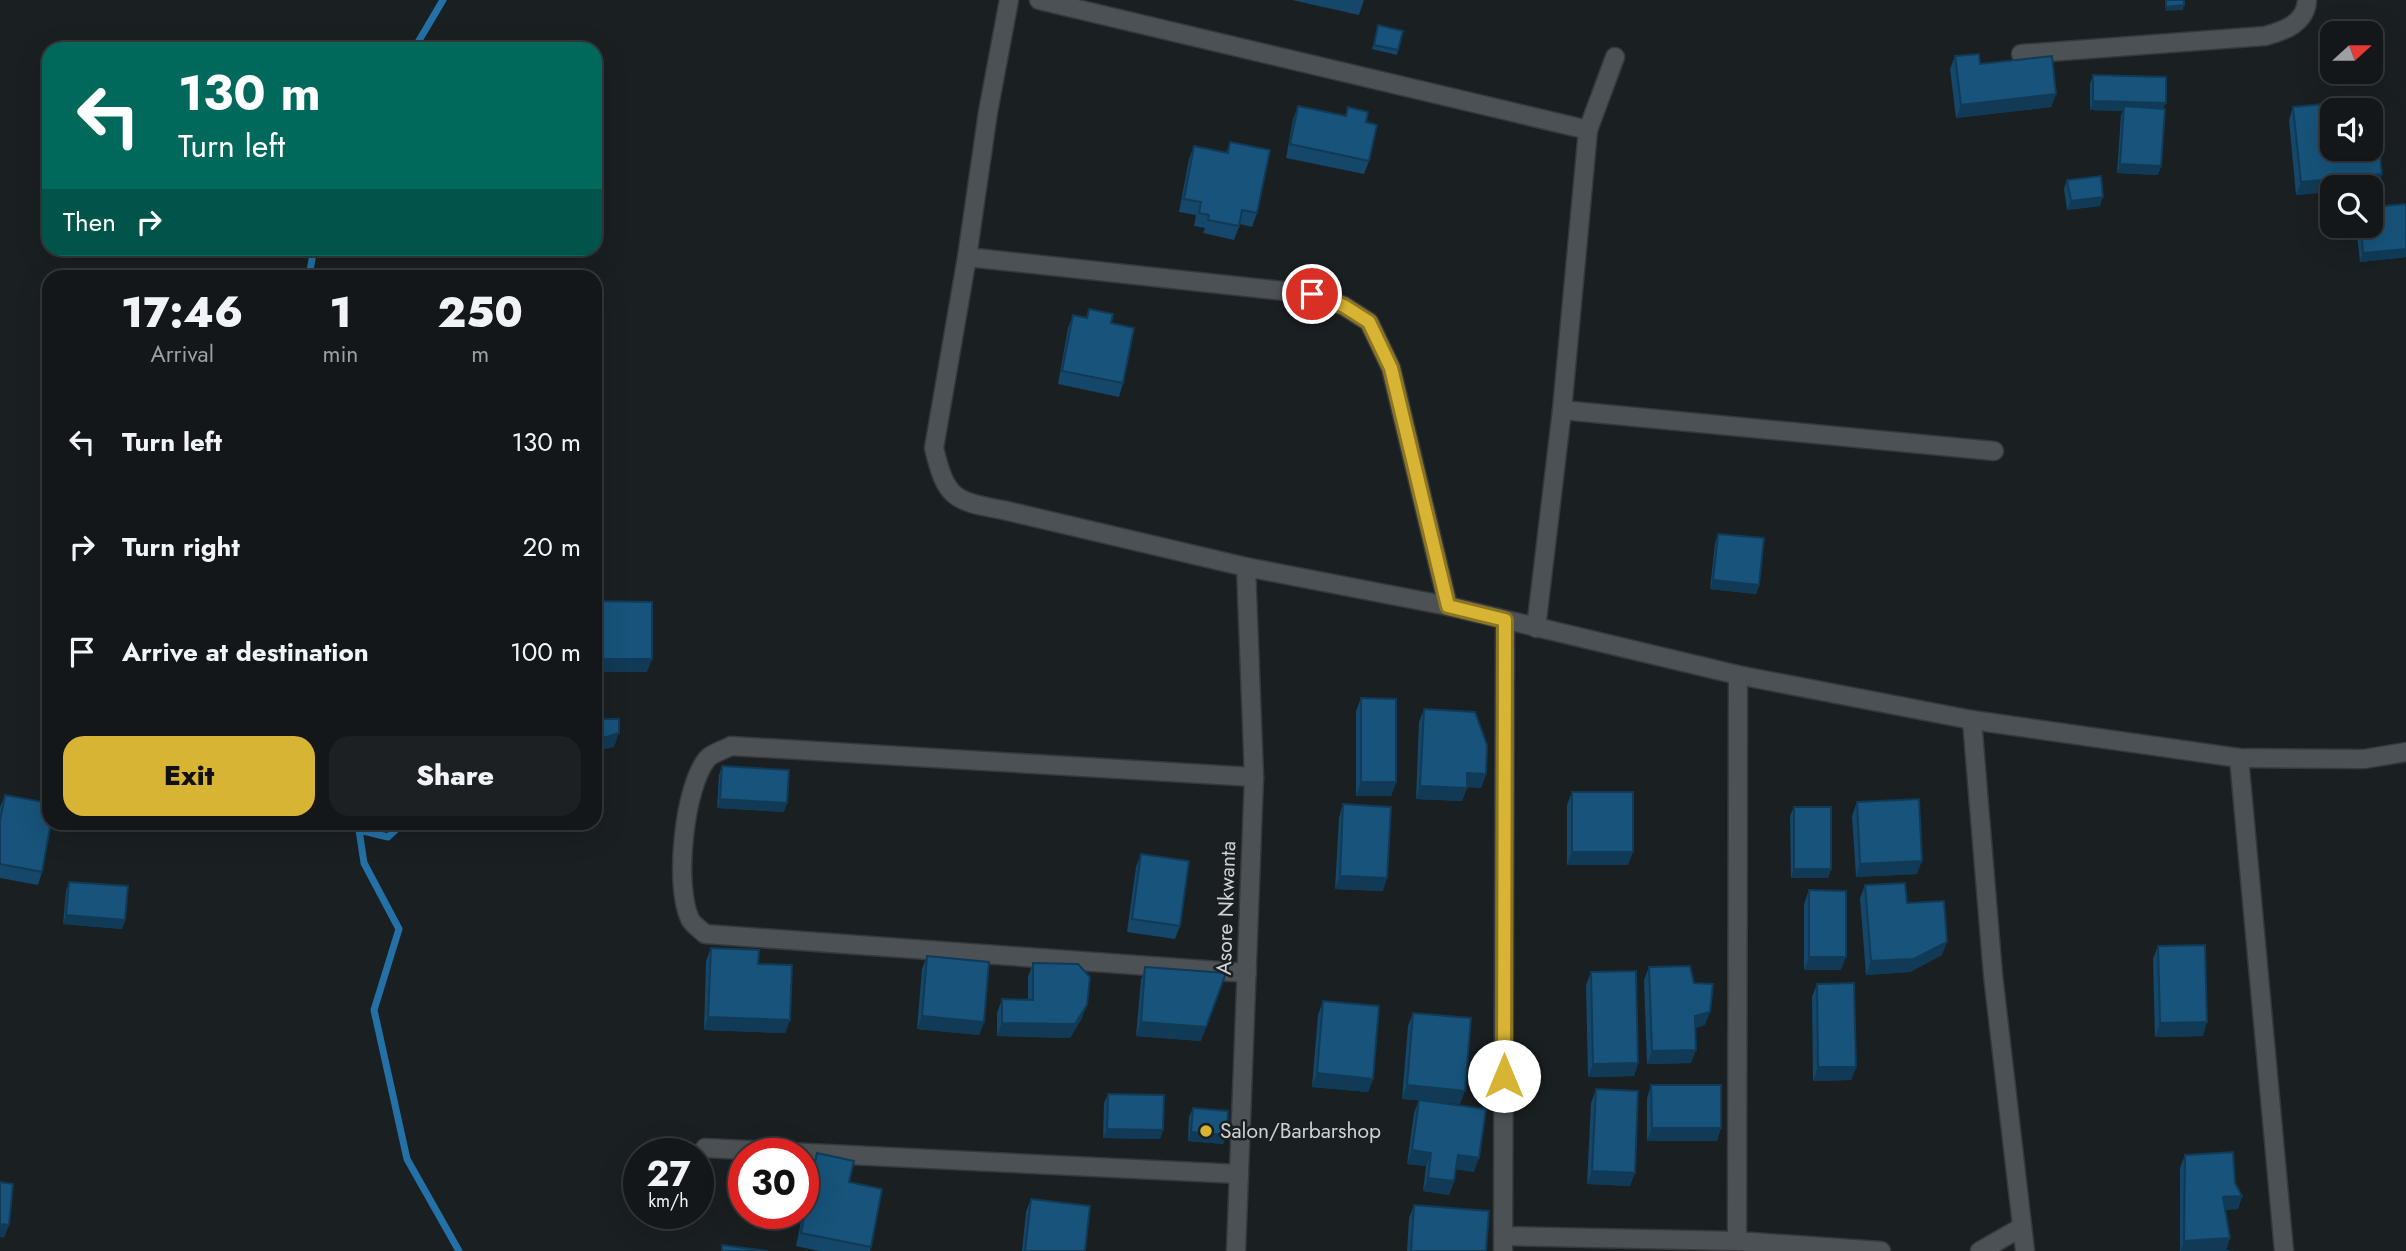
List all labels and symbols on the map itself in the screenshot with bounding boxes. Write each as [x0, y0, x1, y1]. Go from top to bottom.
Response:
north arrow [2320, 21, 2384, 84]
pin [1282, 264, 1342, 324]
street label: Asore Nkwanta [1209, 840, 1243, 976]
position arrow [1467, 1039, 1541, 1113]
place label: Salon/Barbarshop [1220, 1116, 1381, 1146]
marker: Salon/Barbarshop [1198, 1123, 1214, 1139]
speed limit sign: 30 [728, 1138, 819, 1229]

